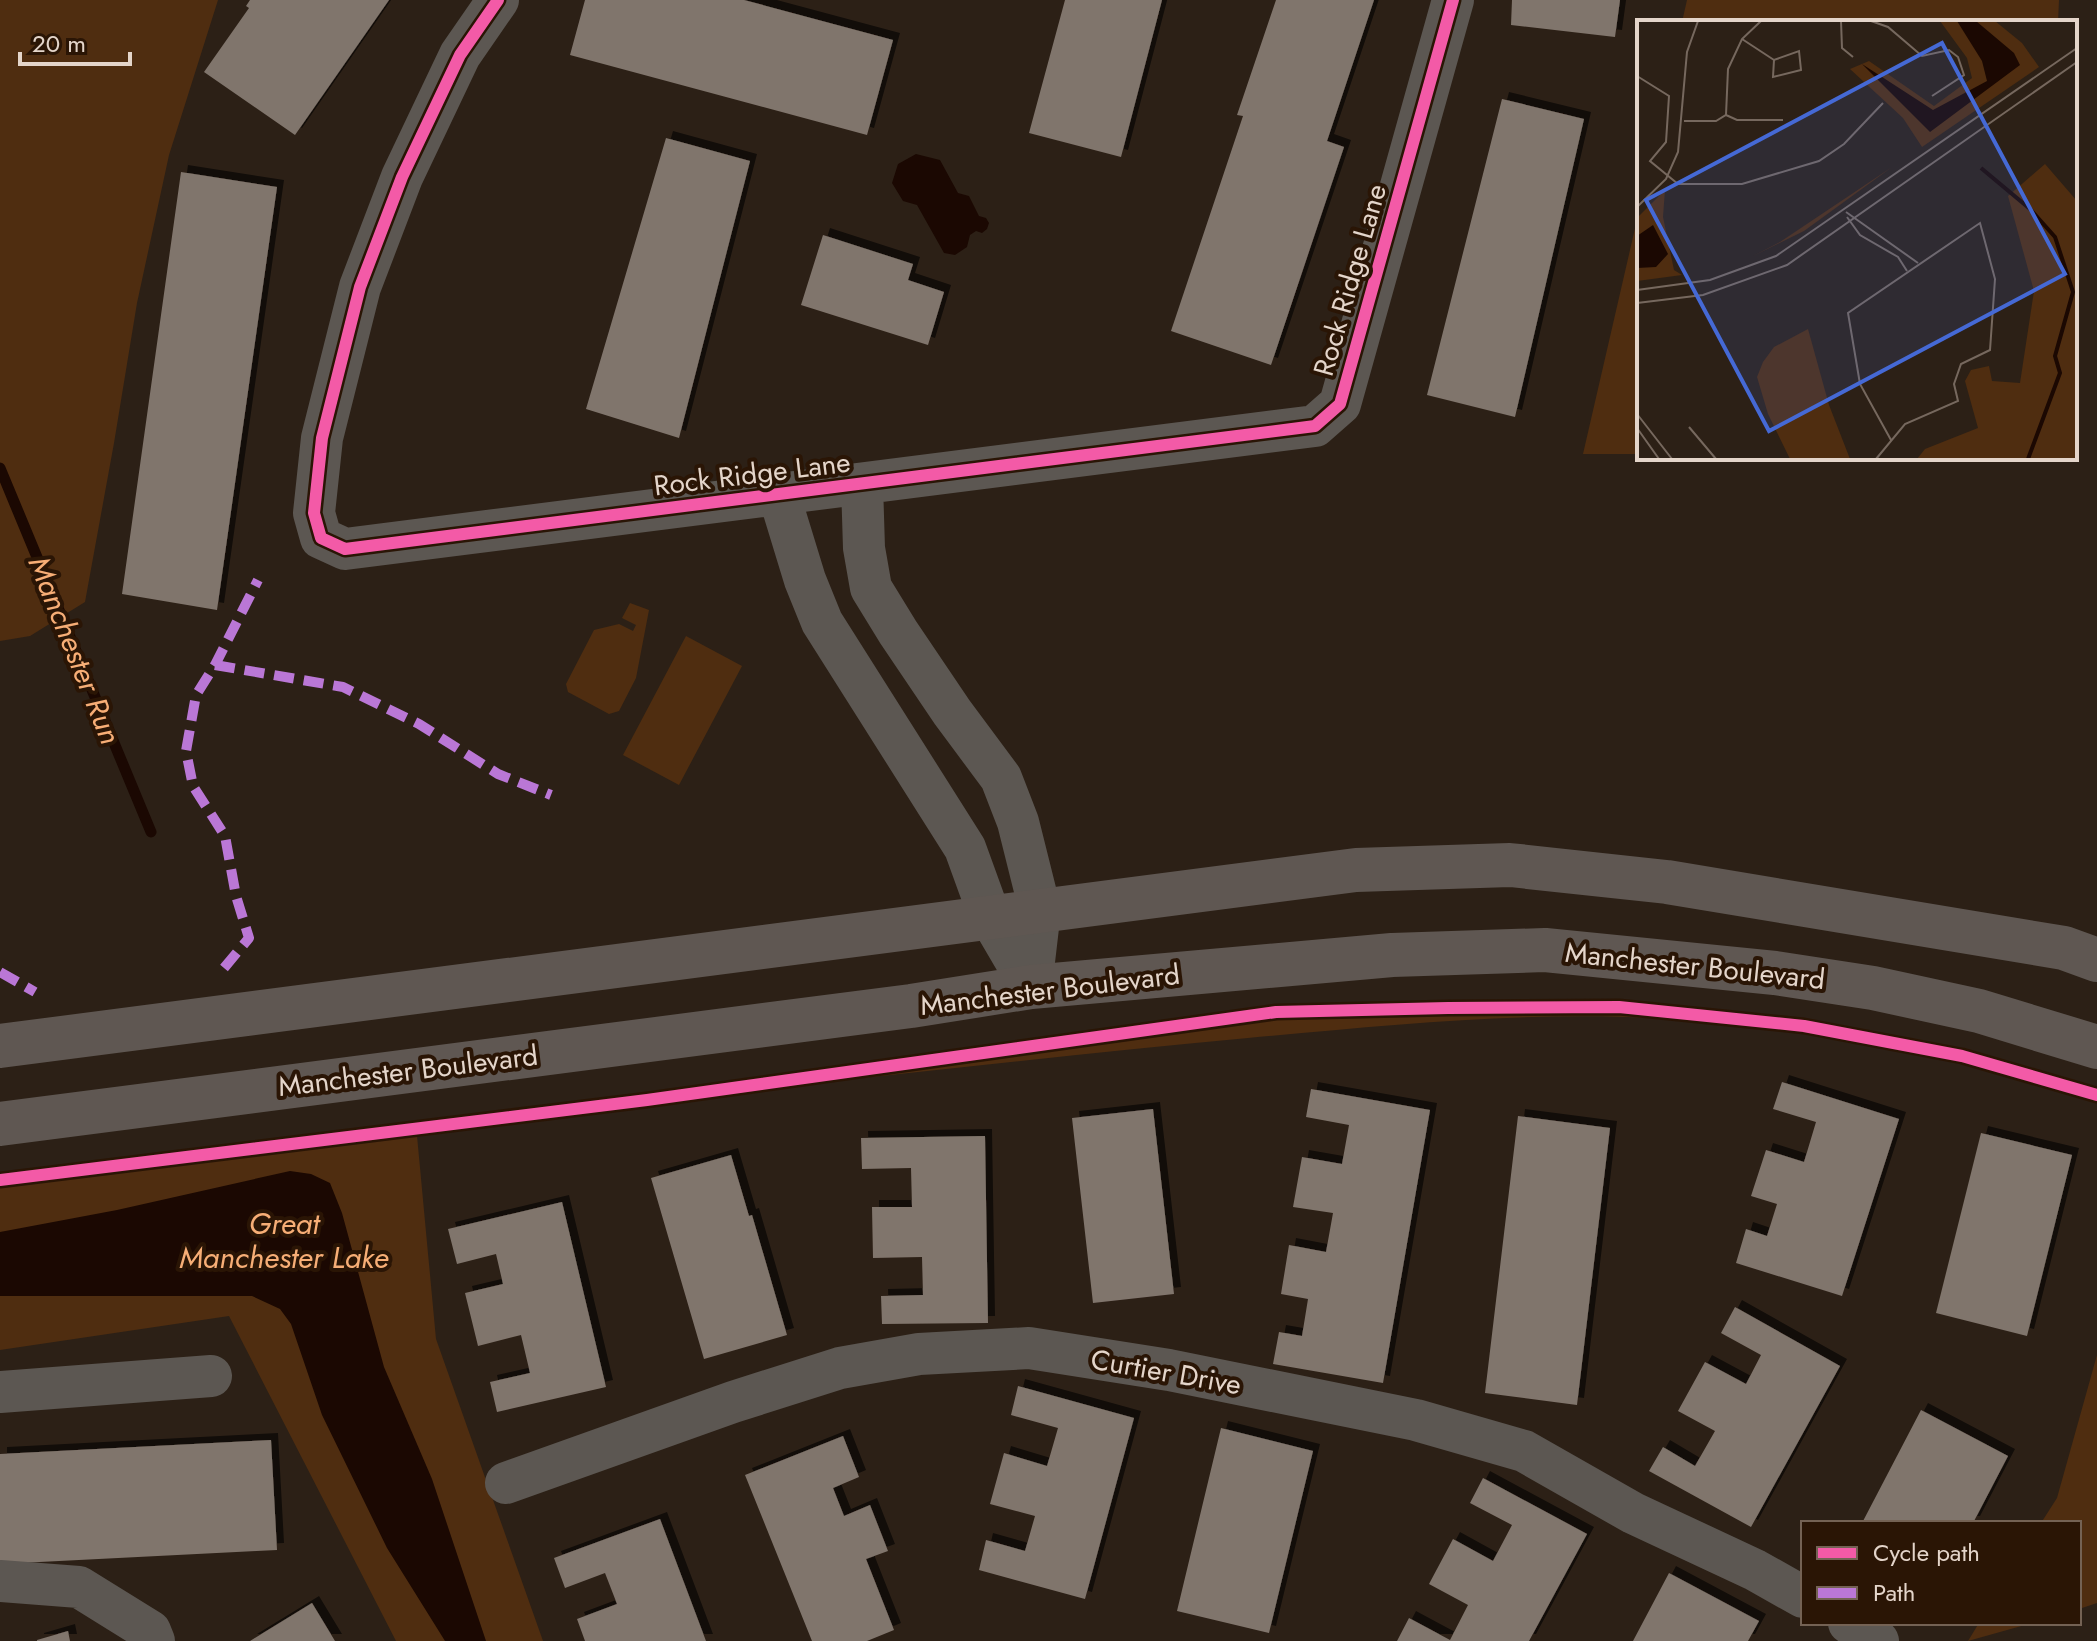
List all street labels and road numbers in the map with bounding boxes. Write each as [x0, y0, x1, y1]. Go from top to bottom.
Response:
street label: Rock Ridge Lane [1303, 179, 1397, 381]
street label: Rock Ridge Lane [651, 442, 853, 506]
street label: Manchester Boulevard [1563, 932, 1827, 1000]
street label: Manchester Boulevard [918, 954, 1182, 1026]
street label: Manchester Boulevard [276, 1035, 540, 1107]
street label: Curtier Drive [1088, 1339, 1244, 1405]

